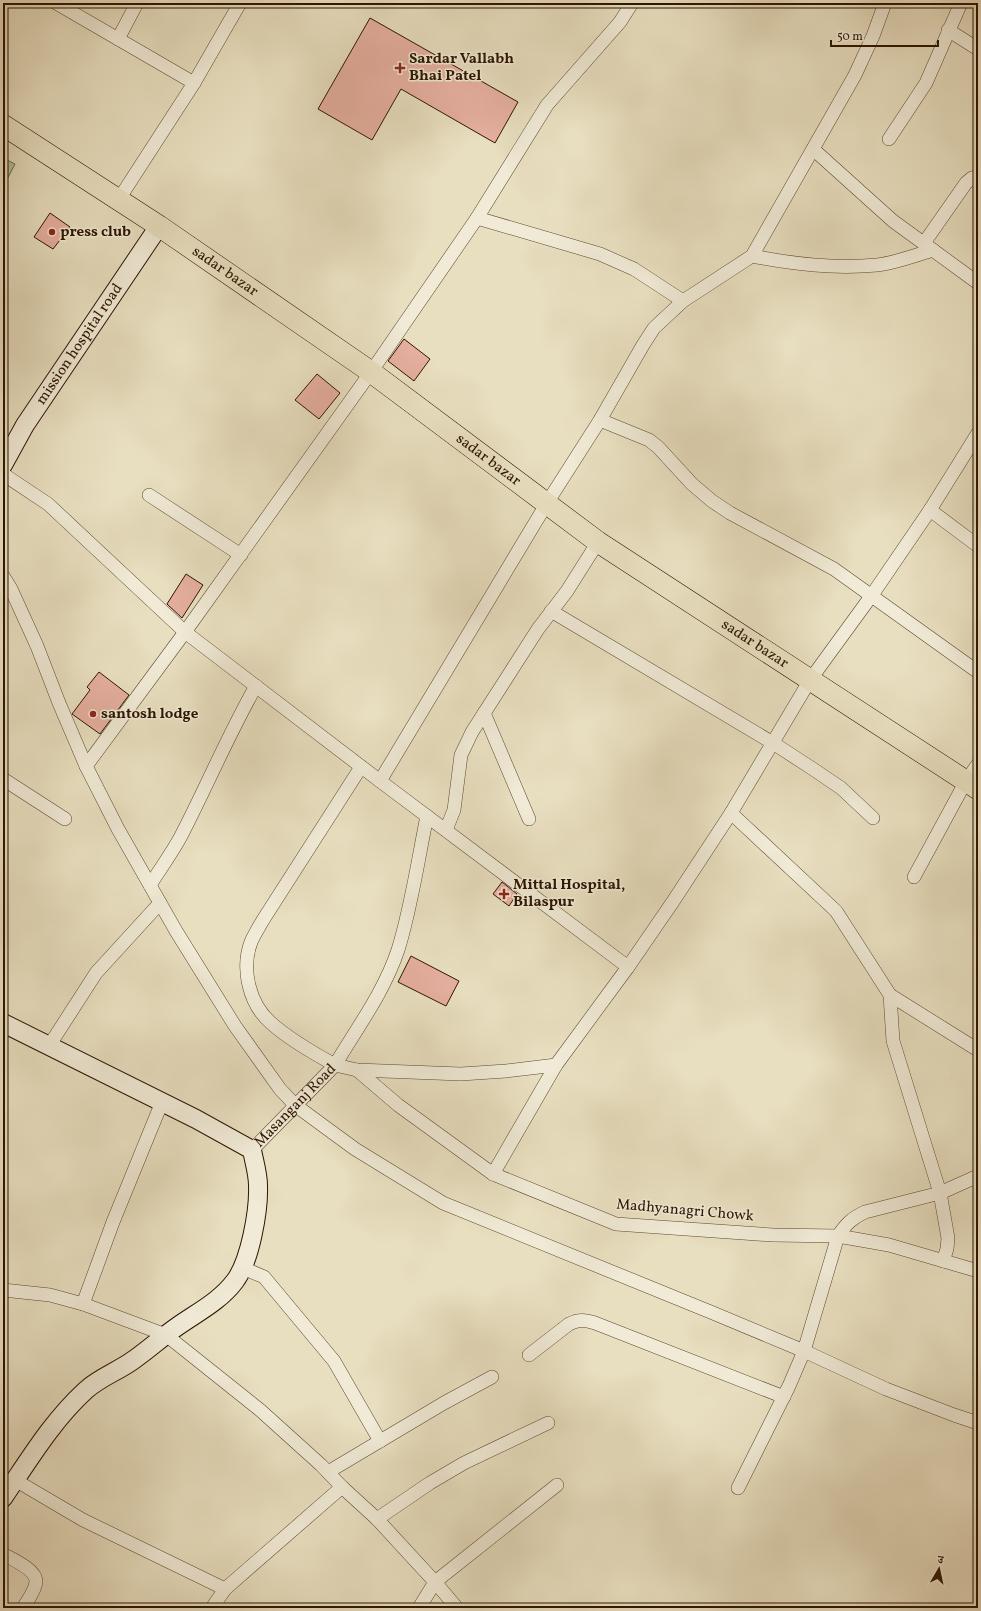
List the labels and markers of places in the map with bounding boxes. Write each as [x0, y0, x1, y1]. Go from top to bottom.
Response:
place label: Sardar Vallabh Bhai Patel [409, 49, 514, 87]
marker: Sardar Vallabh Bhai Patel [394, 62, 406, 74]
place label: press club [60, 222, 131, 243]
marker: press club [47, 227, 57, 237]
place label: santosh lodge [101, 704, 199, 725]
marker: santosh lodge [88, 709, 98, 719]
place label: Mittal Hospital, Bilaspur [513, 875, 625, 913]
marker: Mittal Hospital, Bilaspur [498, 888, 510, 900]

